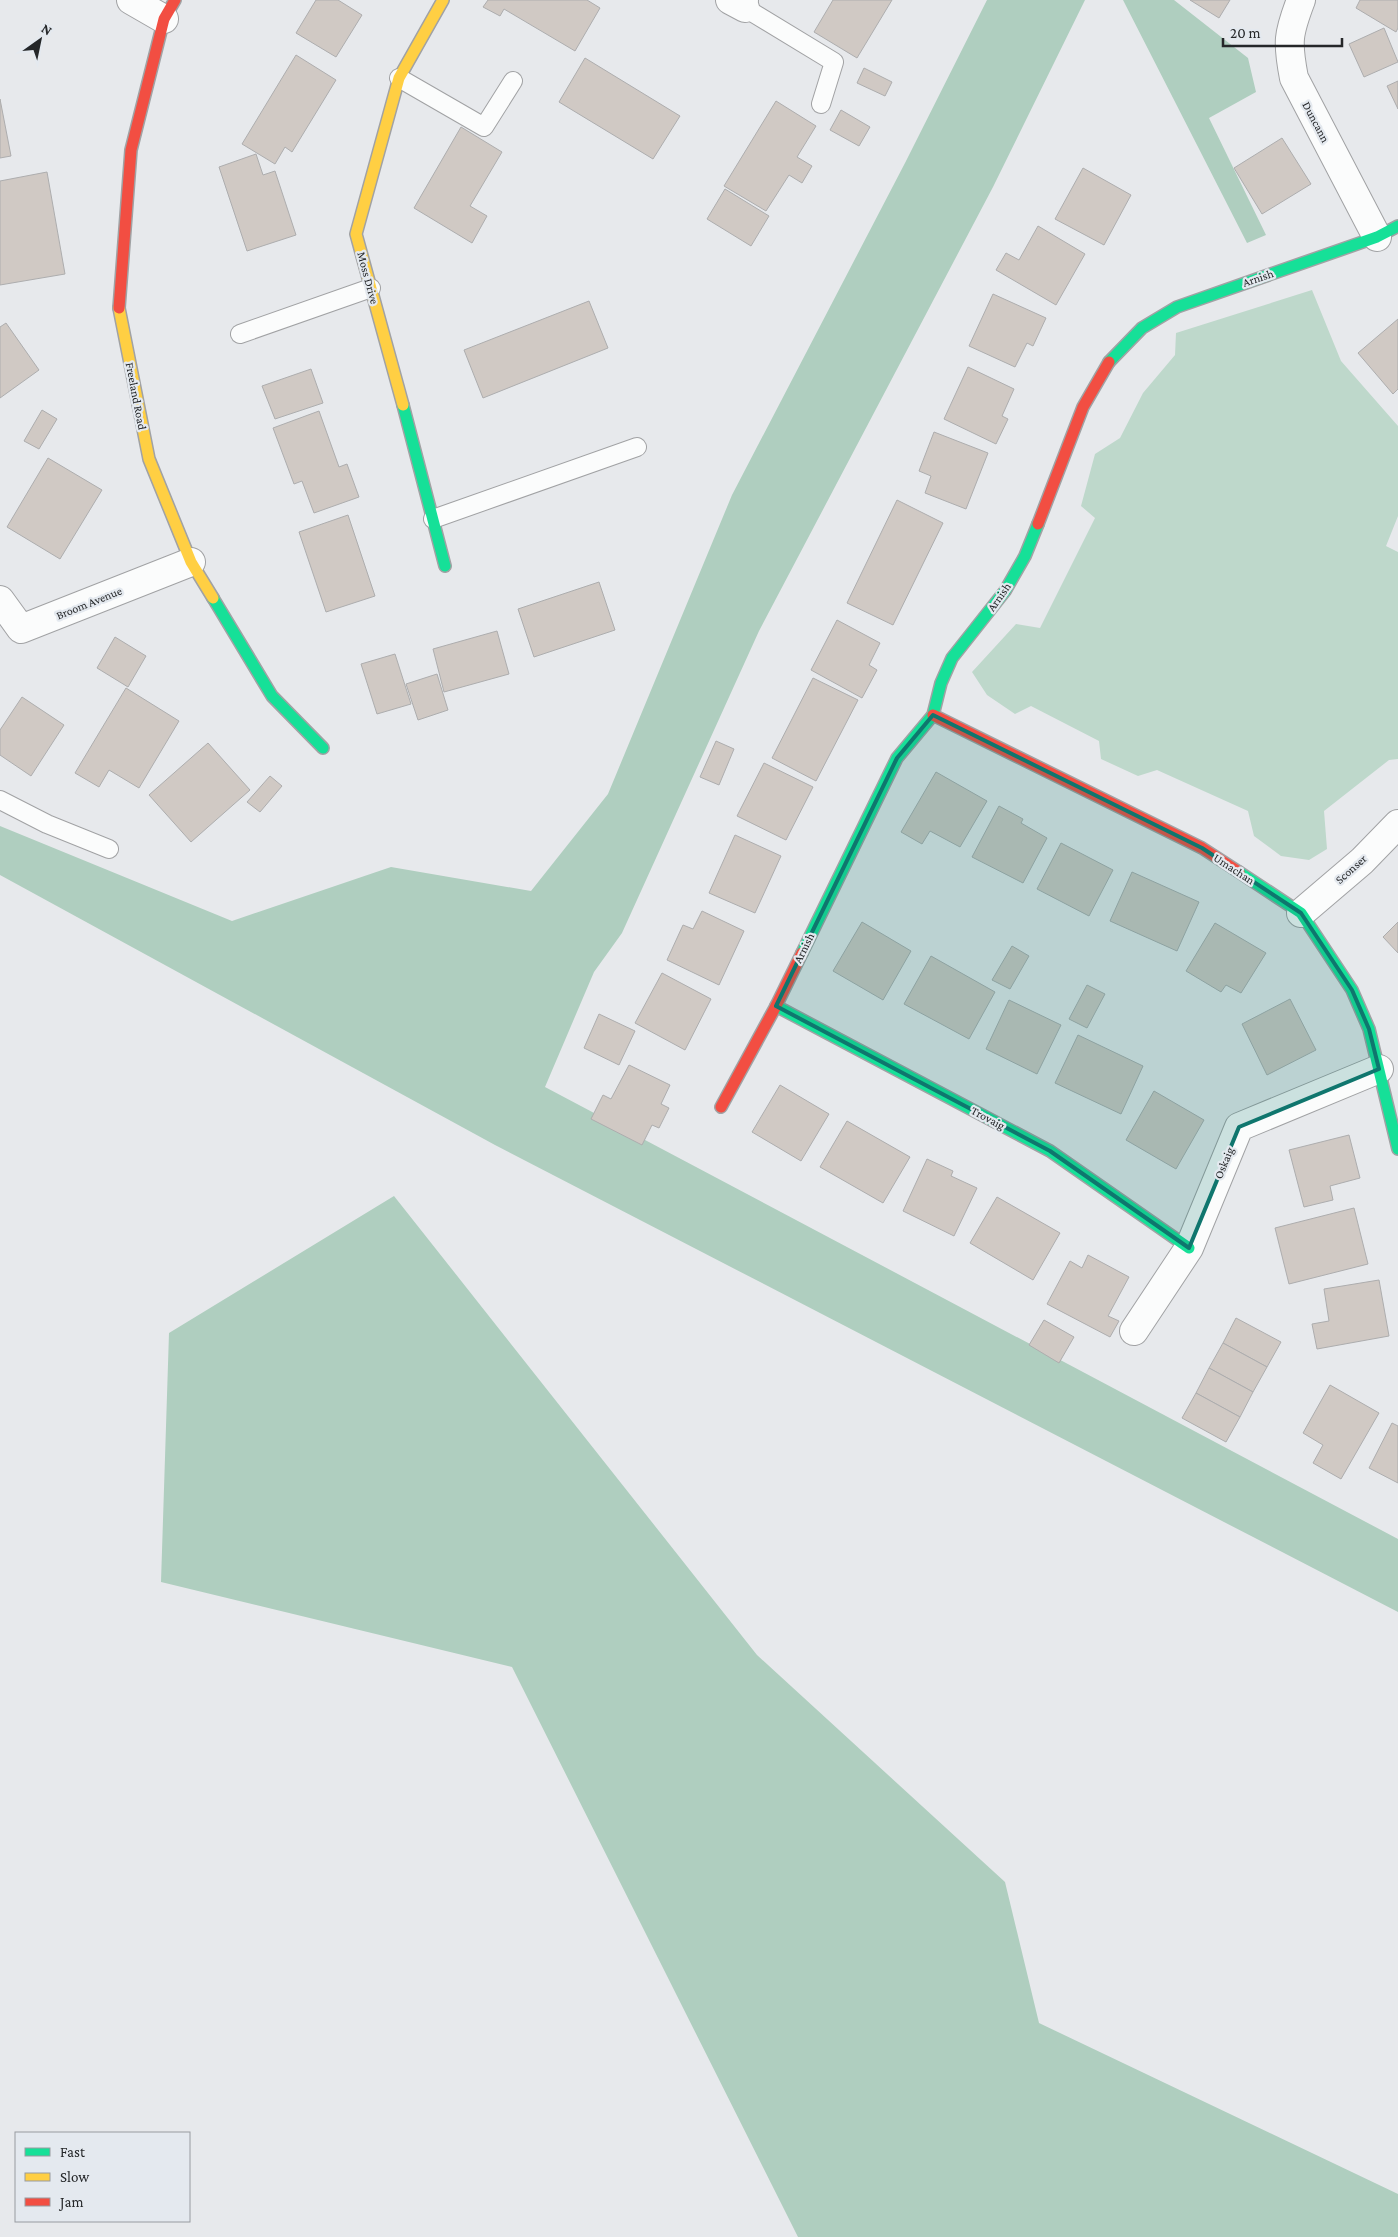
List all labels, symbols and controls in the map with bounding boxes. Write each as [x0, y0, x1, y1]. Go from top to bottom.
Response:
north arrow [15, 15, 65, 65]
scale bar [1223, 15, 1342, 47]
text: N [39, 20, 56, 39]
text: 20 m [1230, 25, 1261, 41]
street label: Duncann [1299, 99, 1333, 145]
street label: Moss Drive [354, 250, 382, 306]
street label: Arnish [1241, 266, 1276, 290]
street label: Freeland Road [123, 361, 150, 432]
street label: Arnish [984, 579, 1014, 614]
street label: Broom Avenue [54, 583, 124, 623]
street label: Umachan [1211, 851, 1258, 888]
street label: Sconser [1332, 851, 1370, 887]
street label: Arnish [791, 930, 818, 965]
street label: Trovaig [969, 1103, 1008, 1133]
street label: Oskaig [1211, 1145, 1237, 1181]
legend [15, 2132, 190, 2222]
text: Fast [60, 2144, 86, 2160]
text: Slow [60, 2169, 90, 2185]
text: Jam [58, 2194, 83, 2211]

